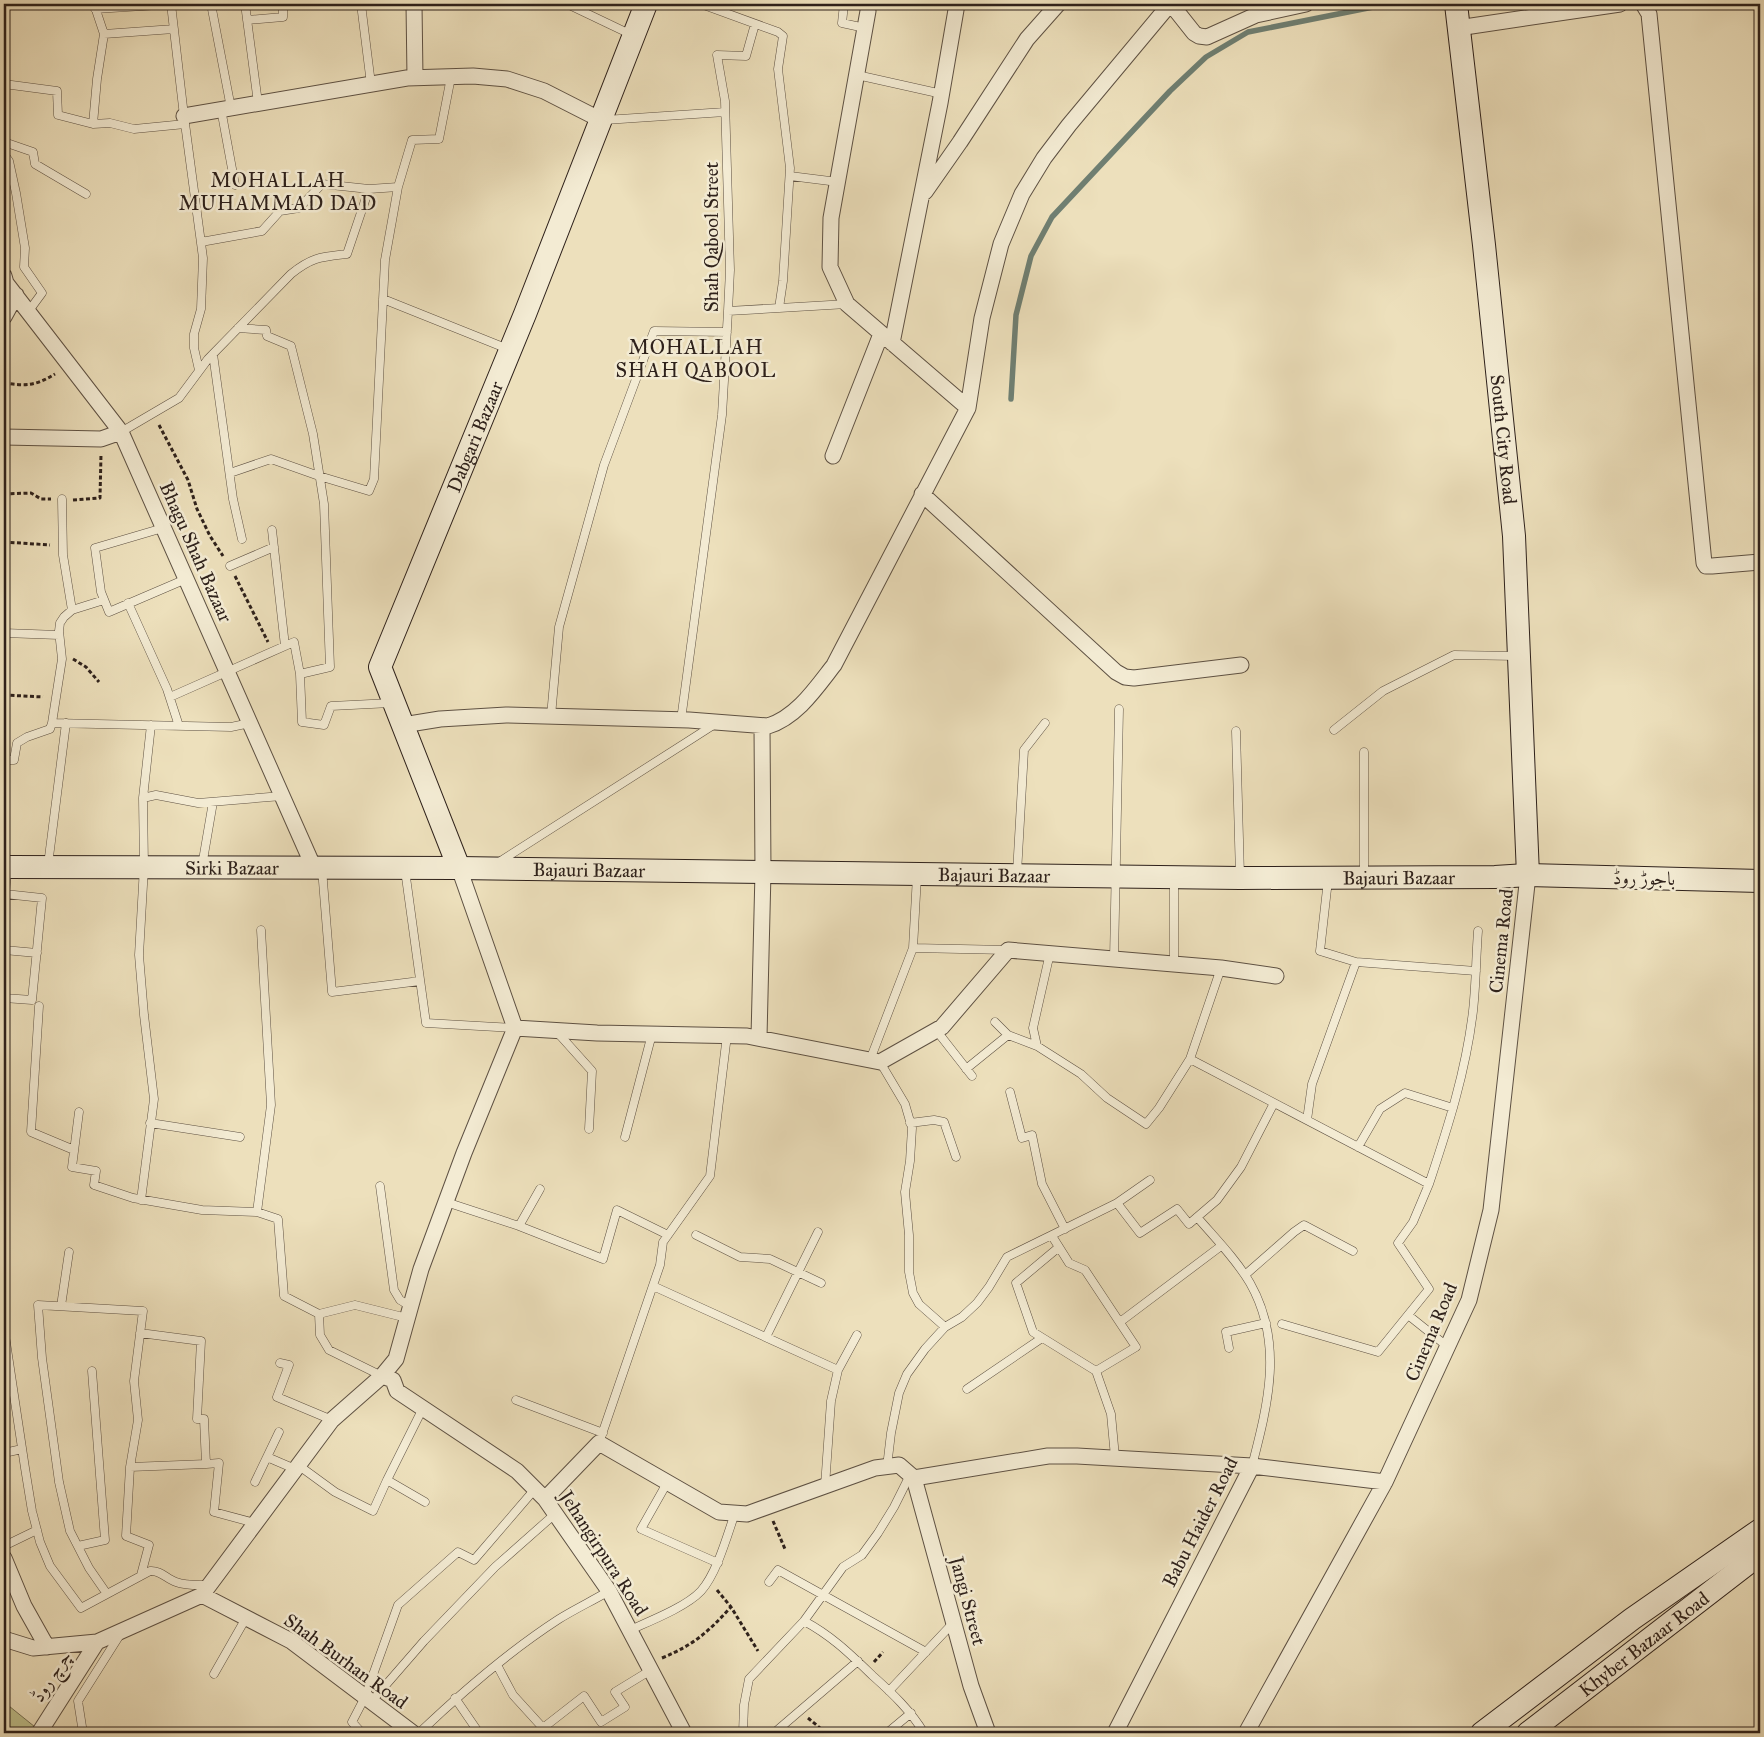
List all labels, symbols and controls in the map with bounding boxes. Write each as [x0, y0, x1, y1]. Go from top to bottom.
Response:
street label: Shah Qabool Street [700, 161, 723, 312]
district label: MOHALLAH MUHAMMAD DAD [179, 168, 377, 215]
district label: MOHALLAH SHAH QABOOL [616, 335, 776, 382]
street label: South City Road [1486, 373, 1522, 506]
street label: Dabgari Bazaar [442, 377, 508, 496]
street label: Bhagu Shah Bazaar [154, 478, 238, 627]
street label: Sirki Bazaar [185, 856, 280, 879]
street label: Bajauri Bazaar [533, 857, 646, 882]
street label: Bajauri Bazaar [938, 863, 1051, 887]
street label: Bajauri Bazaar [1343, 866, 1456, 889]
street label: باجوڑ روڈ [1613, 866, 1675, 891]
street label: Cinema Road [1484, 887, 1518, 994]
street label: Cinema Road [1400, 1279, 1462, 1385]
street label: Babu Haider Road [1157, 1453, 1243, 1591]
street label: Jehangirpura Road [553, 1484, 653, 1621]
street label: Jangi Street [944, 1552, 991, 1648]
street label: Khyber Bazaar Road [1574, 1586, 1714, 1701]
street label: Shah Burhan Road [280, 1608, 413, 1714]
street label: چرچ روڈ [26, 1646, 81, 1709]

